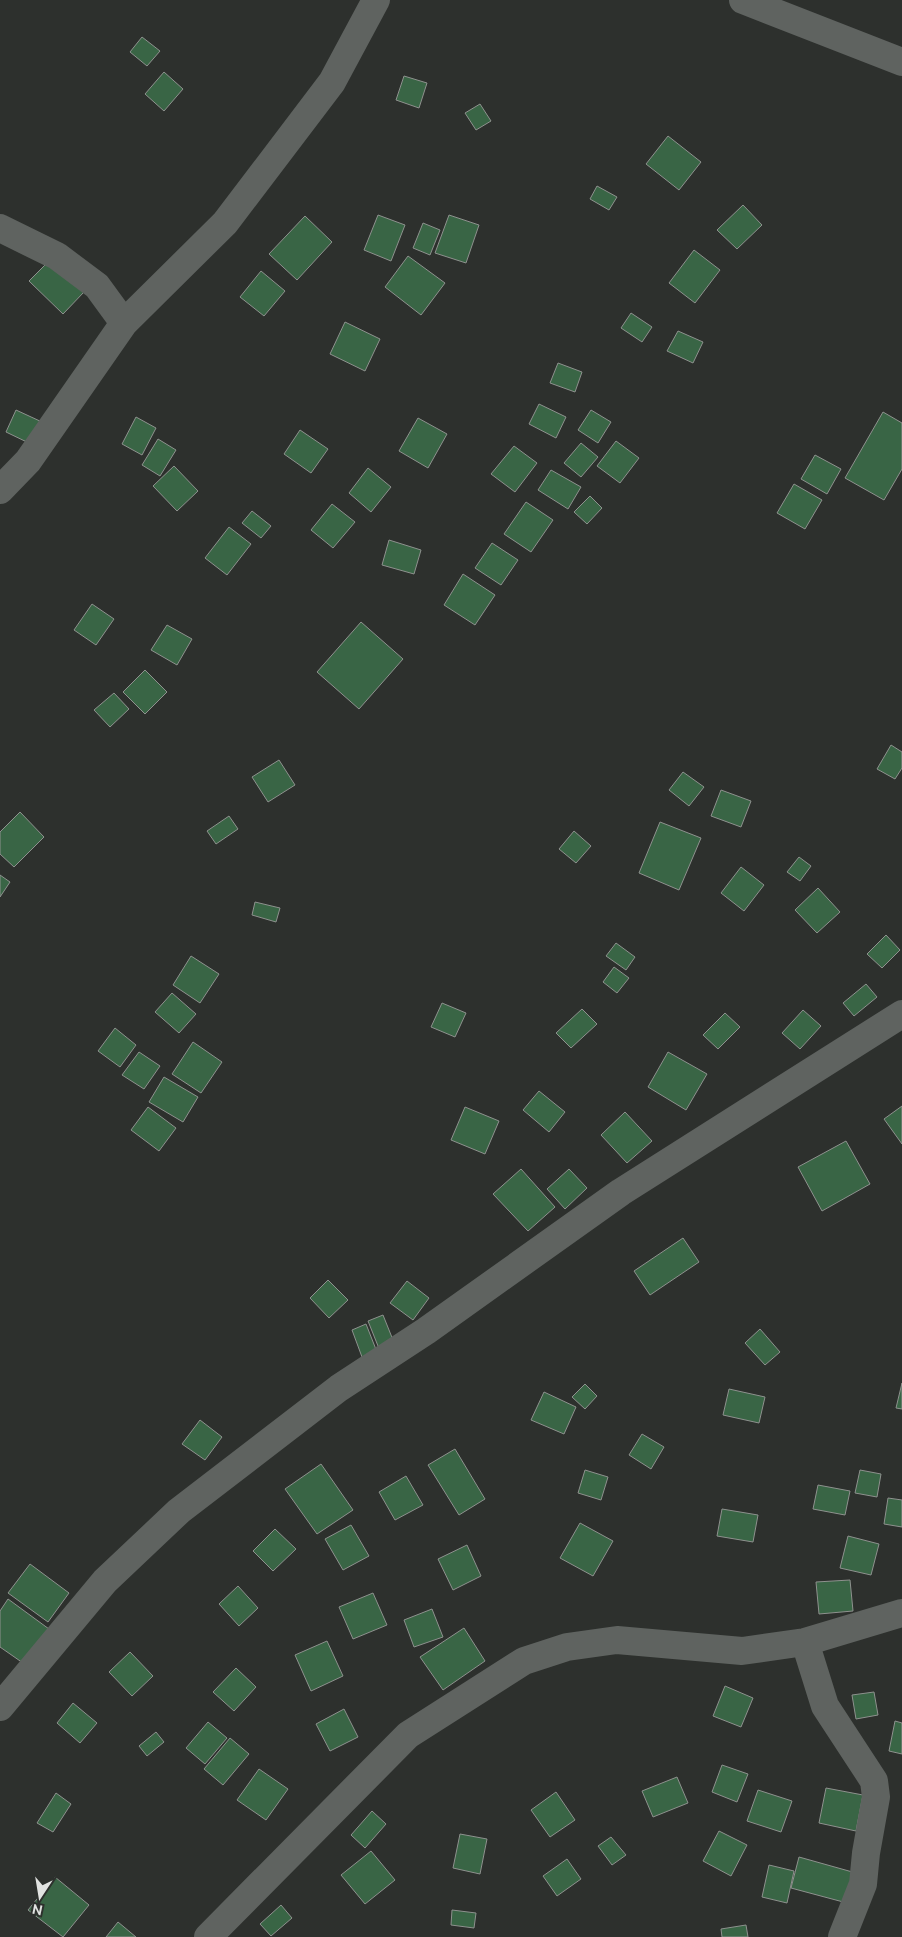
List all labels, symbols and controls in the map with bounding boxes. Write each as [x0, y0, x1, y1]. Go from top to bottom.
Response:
north arrow [15, 1872, 65, 1922]
text: N [31, 1901, 44, 1919]

